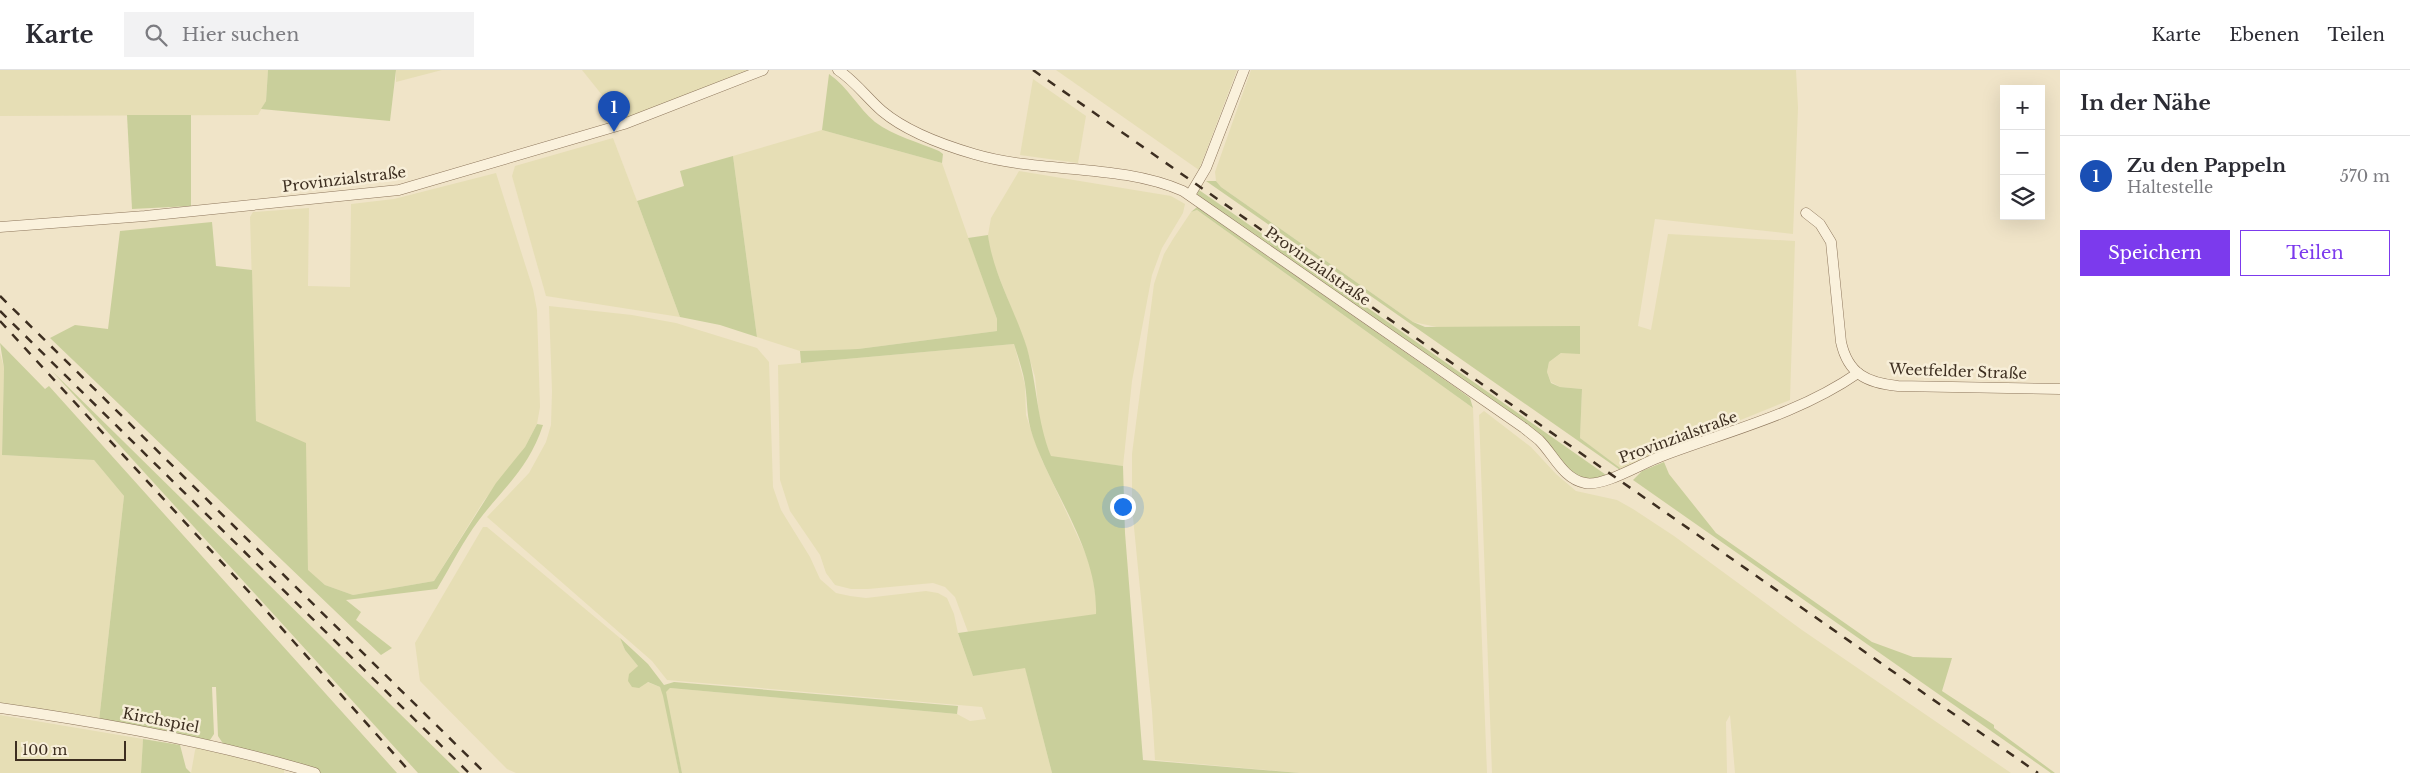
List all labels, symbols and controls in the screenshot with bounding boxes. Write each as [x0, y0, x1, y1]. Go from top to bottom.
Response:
search box [124, 12, 474, 57]
text: Karte [25, 20, 94, 49]
icon: search [142, 21, 170, 49]
text: Hier suchen [182, 23, 299, 46]
text: Karte [2151, 24, 2201, 46]
text: Ebenen [2229, 24, 2299, 46]
text: Teilen [2327, 24, 2385, 46]
map controls [2000, 85, 2045, 220]
button: + [2000, 85, 2045, 130]
text: In der Nähe [2080, 90, 2211, 116]
pin: 1 [598, 91, 630, 132]
button: − [2000, 130, 2045, 175]
text: Zu den Pappeln [2127, 154, 2286, 177]
street label: Provinzialstraße [281, 162, 407, 196]
text: 1 [2093, 166, 2099, 186]
text: 570 m [2340, 166, 2390, 186]
button: layers [2000, 175, 2045, 220]
text: Haltestelle [2127, 177, 2213, 197]
street label: Provinzialstraße [1261, 222, 1375, 310]
button: Speichern [2080, 230, 2230, 276]
button: Teilen [2240, 230, 2390, 276]
street label: Weetfelder Straße [1888, 359, 2027, 383]
street label: Provinzialstraße [1616, 407, 1740, 467]
your location [1110, 494, 1136, 520]
street label: Kirchspiel [121, 703, 201, 737]
scale bar [15, 738, 126, 761]
text: 100 m [22, 741, 67, 759]

